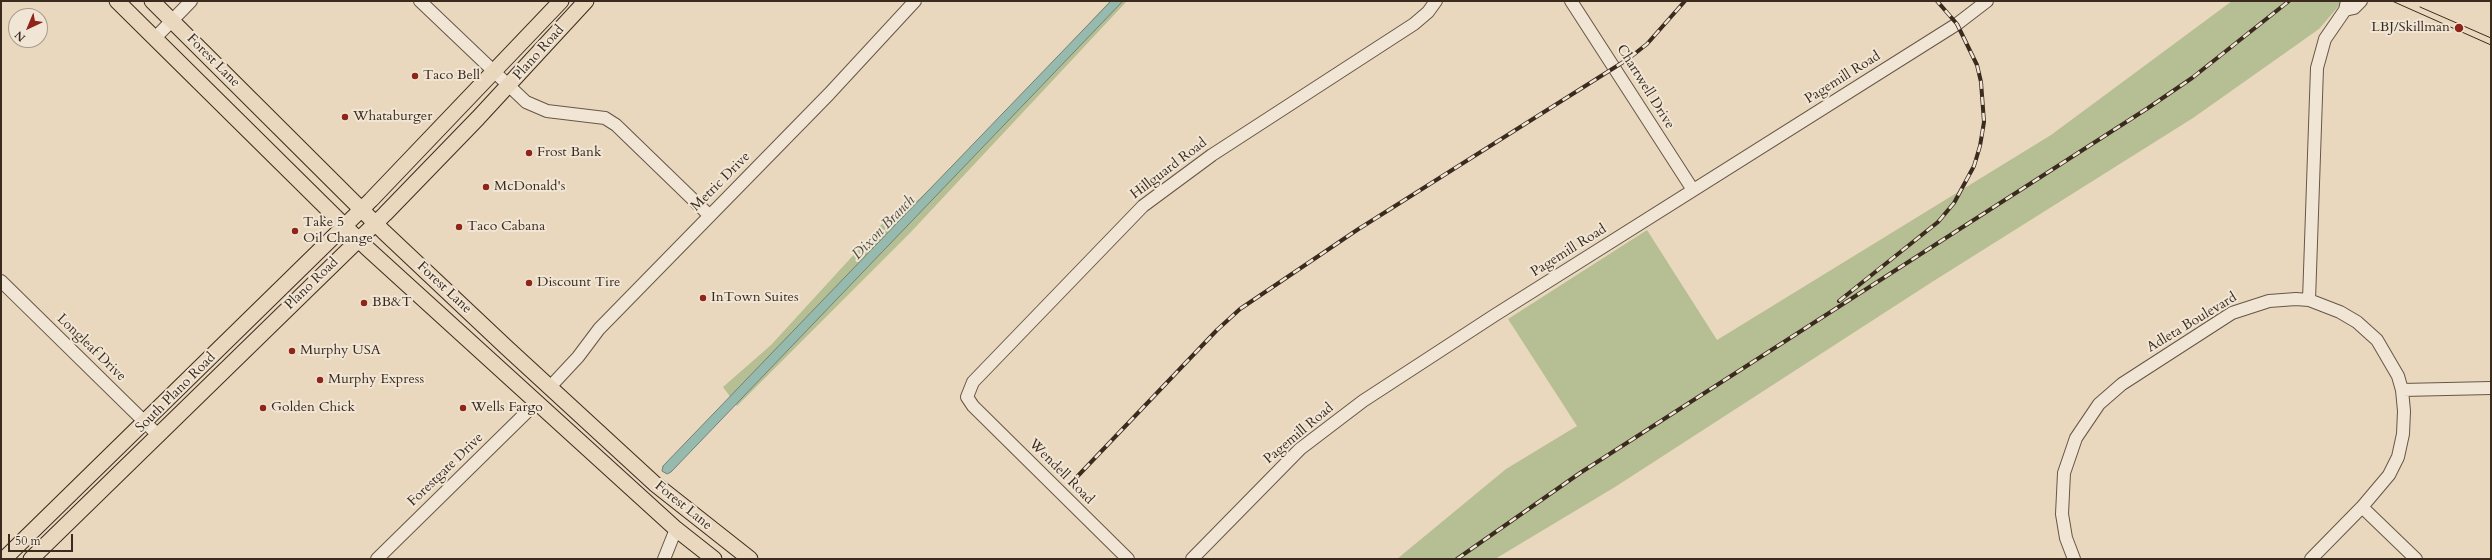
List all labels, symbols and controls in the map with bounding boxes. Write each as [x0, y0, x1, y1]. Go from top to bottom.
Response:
north arrow [8, 8, 48, 48]
place label: LBJ/Skillman [2371, 20, 2450, 36]
street label: Plano Road [510, 22, 568, 84]
marker: LBJ/Skillman [2453, 22, 2465, 34]
text: N [11, 28, 29, 45]
street label: Forest Lane [183, 31, 243, 91]
street label: Chartwell Drive [1612, 42, 1678, 132]
street label: Pagemill Road [1802, 48, 1884, 108]
place label: Taco Bell [423, 68, 480, 84]
marker: Taco Bell [410, 71, 420, 81]
place label: Whataburger [353, 109, 432, 125]
marker: Whataburger [340, 112, 350, 122]
street label: Hillguard Road [1127, 135, 1211, 203]
place label: Frost Bank [537, 145, 602, 161]
marker: Frost Bank [524, 148, 534, 158]
street label: Metric Drive [688, 149, 754, 215]
place label: McDonald's [494, 179, 565, 195]
marker: McDonald's [481, 182, 491, 192]
water label: Dixon Branch [849, 192, 919, 264]
place label: Take 5 Oil Change [303, 215, 373, 248]
place label: Taco Cabana [467, 219, 545, 235]
street label: Pagemill Road [1528, 221, 1610, 281]
marker: Taco Cabana [454, 222, 464, 232]
marker: Take 5 Oil Change [290, 226, 300, 236]
street label: Plano Road [282, 254, 342, 314]
street label: Forest Lane [413, 258, 475, 318]
place label: Discount Tire [537, 275, 620, 291]
marker: Discount Tire [524, 278, 534, 288]
place label: InTown Suites [711, 290, 799, 306]
street label: Adleta Boulevard [2144, 290, 2240, 356]
marker: InTown Suites [698, 293, 708, 303]
place label: BB&T [372, 295, 412, 311]
marker: BB&T [359, 298, 369, 308]
street label: Longleaf Drive [53, 311, 129, 385]
place label: Murphy USA [300, 343, 381, 359]
marker: Murphy USA [287, 346, 297, 356]
street label: South Plano Road [133, 350, 219, 436]
place label: Murphy Express [328, 372, 424, 388]
marker: Murphy Express [315, 375, 325, 385]
place label: Golden Chick [271, 400, 355, 416]
place label: Wells Fargo [471, 400, 543, 416]
street label: Pagemill Road [1261, 400, 1337, 468]
marker: Golden Chick [258, 403, 268, 413]
marker: Wells Fargo [458, 403, 468, 413]
street label: Forestgate Drive [405, 430, 487, 510]
street label: Wendell Road [1025, 436, 1097, 508]
street label: Forest Lane [651, 478, 715, 534]
scale bar [10, 526, 75, 552]
text: 50 m [15, 533, 41, 549]

